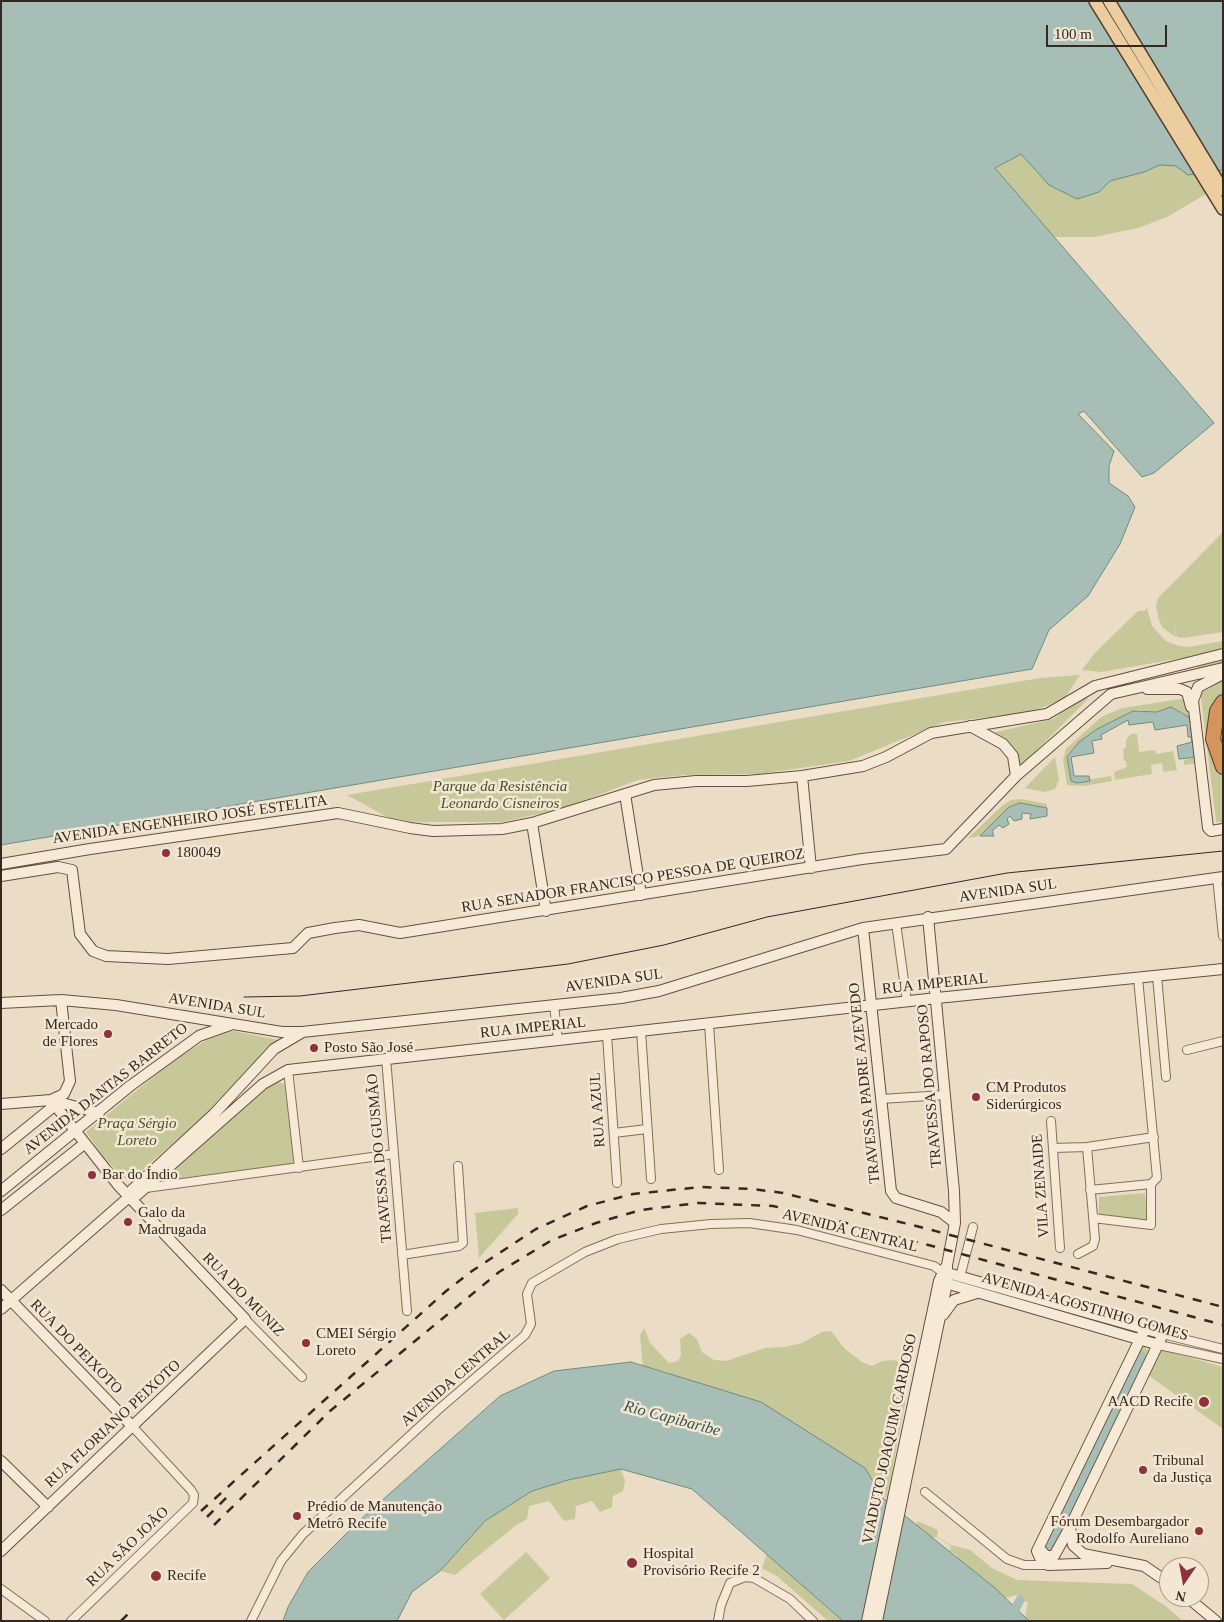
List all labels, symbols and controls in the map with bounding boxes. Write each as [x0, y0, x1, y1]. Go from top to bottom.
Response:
scale bar [1049, 15, 1170, 47]
text: 100 m [1054, 26, 1092, 42]
park label: Parque da Resistência Leonardo Cisneiros [433, 778, 567, 813]
street label: AVENIDA ENGENHEIRO JOSÉ ESTELITA [51, 792, 329, 848]
place label: 180049 [176, 844, 221, 862]
street label: RUA SENADOR FRANCISCO PESSOA DE QUEIROZ [460, 845, 806, 917]
marker: 180049 [160, 847, 172, 859]
street label: AVENIDA SUL [958, 875, 1058, 907]
street label: AVENIDA SUL [564, 965, 664, 997]
street label: RUA IMPERIAL [881, 969, 989, 999]
street label: TRAVESSA PADRE AZEVEDO [846, 982, 884, 1184]
street label: AVENIDA SUL [167, 989, 267, 1023]
street label: TRAVESSA DO RAPOSO [914, 1004, 946, 1168]
street label: RUA IMPERIAL [479, 1013, 587, 1043]
place label: Mercado de Flores [43, 1016, 98, 1051]
street label: AVENIDA DANTAS BARRETO [20, 1019, 192, 1159]
marker: Mercado de Flores [102, 1028, 114, 1040]
place label: Posto São José [324, 1039, 413, 1057]
marker: Posto São José [308, 1042, 320, 1054]
street label: RUA AZUL [586, 1072, 610, 1148]
street label: TRAVESSA DO GUSMÃO [364, 1073, 396, 1243]
place label: CM Produtos Siderúrgicos [986, 1079, 1066, 1114]
marker: CM Produtos Siderúrgicos [970, 1091, 982, 1103]
park label: Praça Sérgio Loreto [97, 1115, 177, 1150]
street label: VILA ZENAIDE [1028, 1133, 1054, 1239]
place label: Bar do Índio [102, 1166, 178, 1184]
marker: Bar do Índio [86, 1169, 98, 1181]
place label: Galo da Madrugada [138, 1204, 206, 1239]
street label: AVENIDA CENTRAL [780, 1205, 920, 1257]
marker: Galo da Madrugada [122, 1216, 134, 1228]
street label: RUA DO MUNIZ [198, 1249, 288, 1341]
street label: AVENIDA AGOSTINHO GOMES [980, 1269, 1190, 1345]
street label: RUA DO PEIXOTO [26, 1296, 126, 1398]
place label: CMEI Sérgio Loreto [316, 1325, 396, 1360]
street label: AVENIDA CENTRAL [398, 1326, 514, 1430]
street label: VIADUTO JOAQUIM CARDOSO [859, 1332, 921, 1546]
marker: CMEI Sérgio Loreto [300, 1337, 312, 1349]
street label: RUA FLORIANO PEIXOTO [41, 1356, 185, 1492]
place label: AACD Recife [1108, 1393, 1193, 1411]
marker: AACD Recife [1197, 1395, 1211, 1409]
water label: Rio Capibaribe [622, 1397, 722, 1441]
place label: Tribunal da Justiça [1153, 1452, 1212, 1487]
marker: Tribunal da Justiça [1137, 1464, 1149, 1476]
place label: Prédio de Manutenção Metrô Recife [307, 1498, 442, 1533]
street label: RUA SÃO JOÃO [83, 1503, 173, 1591]
marker: Prédio de Manutenção Metrô Recife [291, 1510, 303, 1522]
place label: Fórum Desembargador Rodolfo Aureliano [1051, 1513, 1189, 1548]
marker: Fórum Desembargador Rodolfo Aureliano [1193, 1525, 1205, 1537]
place label: Hospital Provisório Recife 2 [643, 1545, 760, 1580]
marker: Hospital Provisório Recife 2 [625, 1556, 639, 1570]
north arrow [1159, 1557, 1209, 1607]
place label: Recife [167, 1567, 206, 1585]
marker: Recife [149, 1569, 163, 1583]
text: N [1174, 1588, 1187, 1605]

